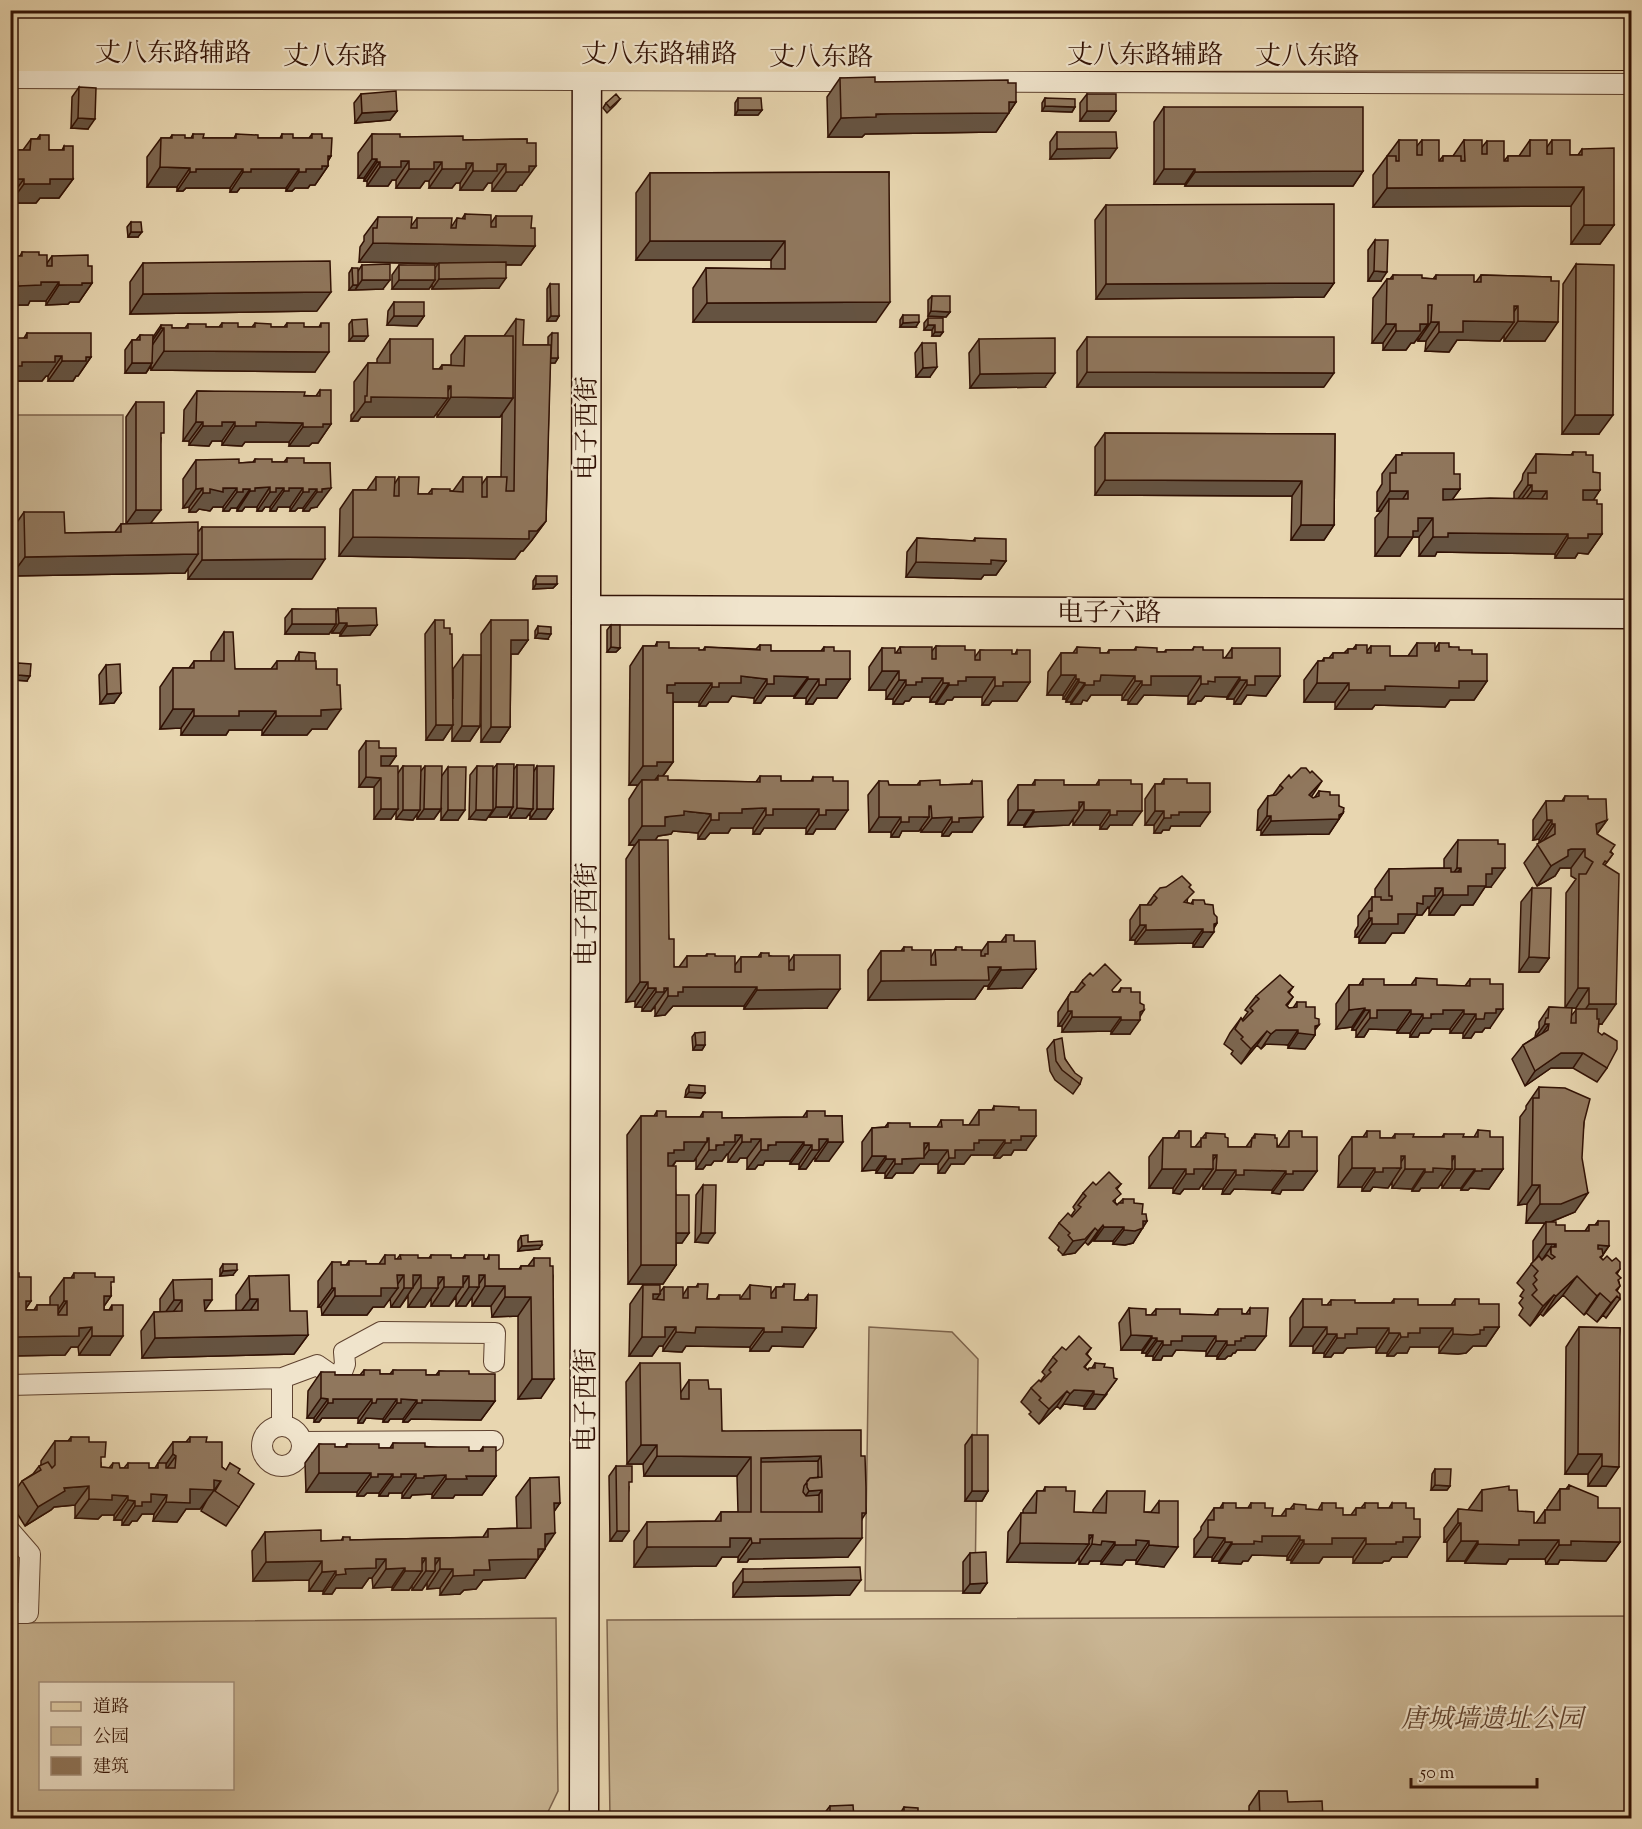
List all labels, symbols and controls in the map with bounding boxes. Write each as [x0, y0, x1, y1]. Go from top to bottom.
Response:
street label: 丈八东路辅路 [95, 36, 251, 73]
street label: 丈八东路辅路 [581, 37, 737, 74]
street label: 丈八东路辅路 [1067, 38, 1223, 75]
street label: 丈八东路 [283, 39, 387, 76]
street label: 丈八东路 [1255, 39, 1359, 76]
street label: 丈八东路 [769, 40, 873, 77]
street label: 电子西街 [570, 376, 607, 480]
street label: 电子六路 [1057, 596, 1161, 633]
street label: 电子西街 [570, 862, 607, 966]
street label: 电子西街 [569, 1348, 606, 1452]
legend [39, 1682, 234, 1790]
text: 道路 [93, 1695, 129, 1721]
park label: 唐城墙遗址公园 [1401, 1702, 1587, 1739]
text: 公园 [93, 1725, 129, 1751]
scale bar [1411, 1751, 1537, 1789]
text: 建筑 [93, 1755, 129, 1781]
text: 50 m [1419, 1761, 1455, 1787]

